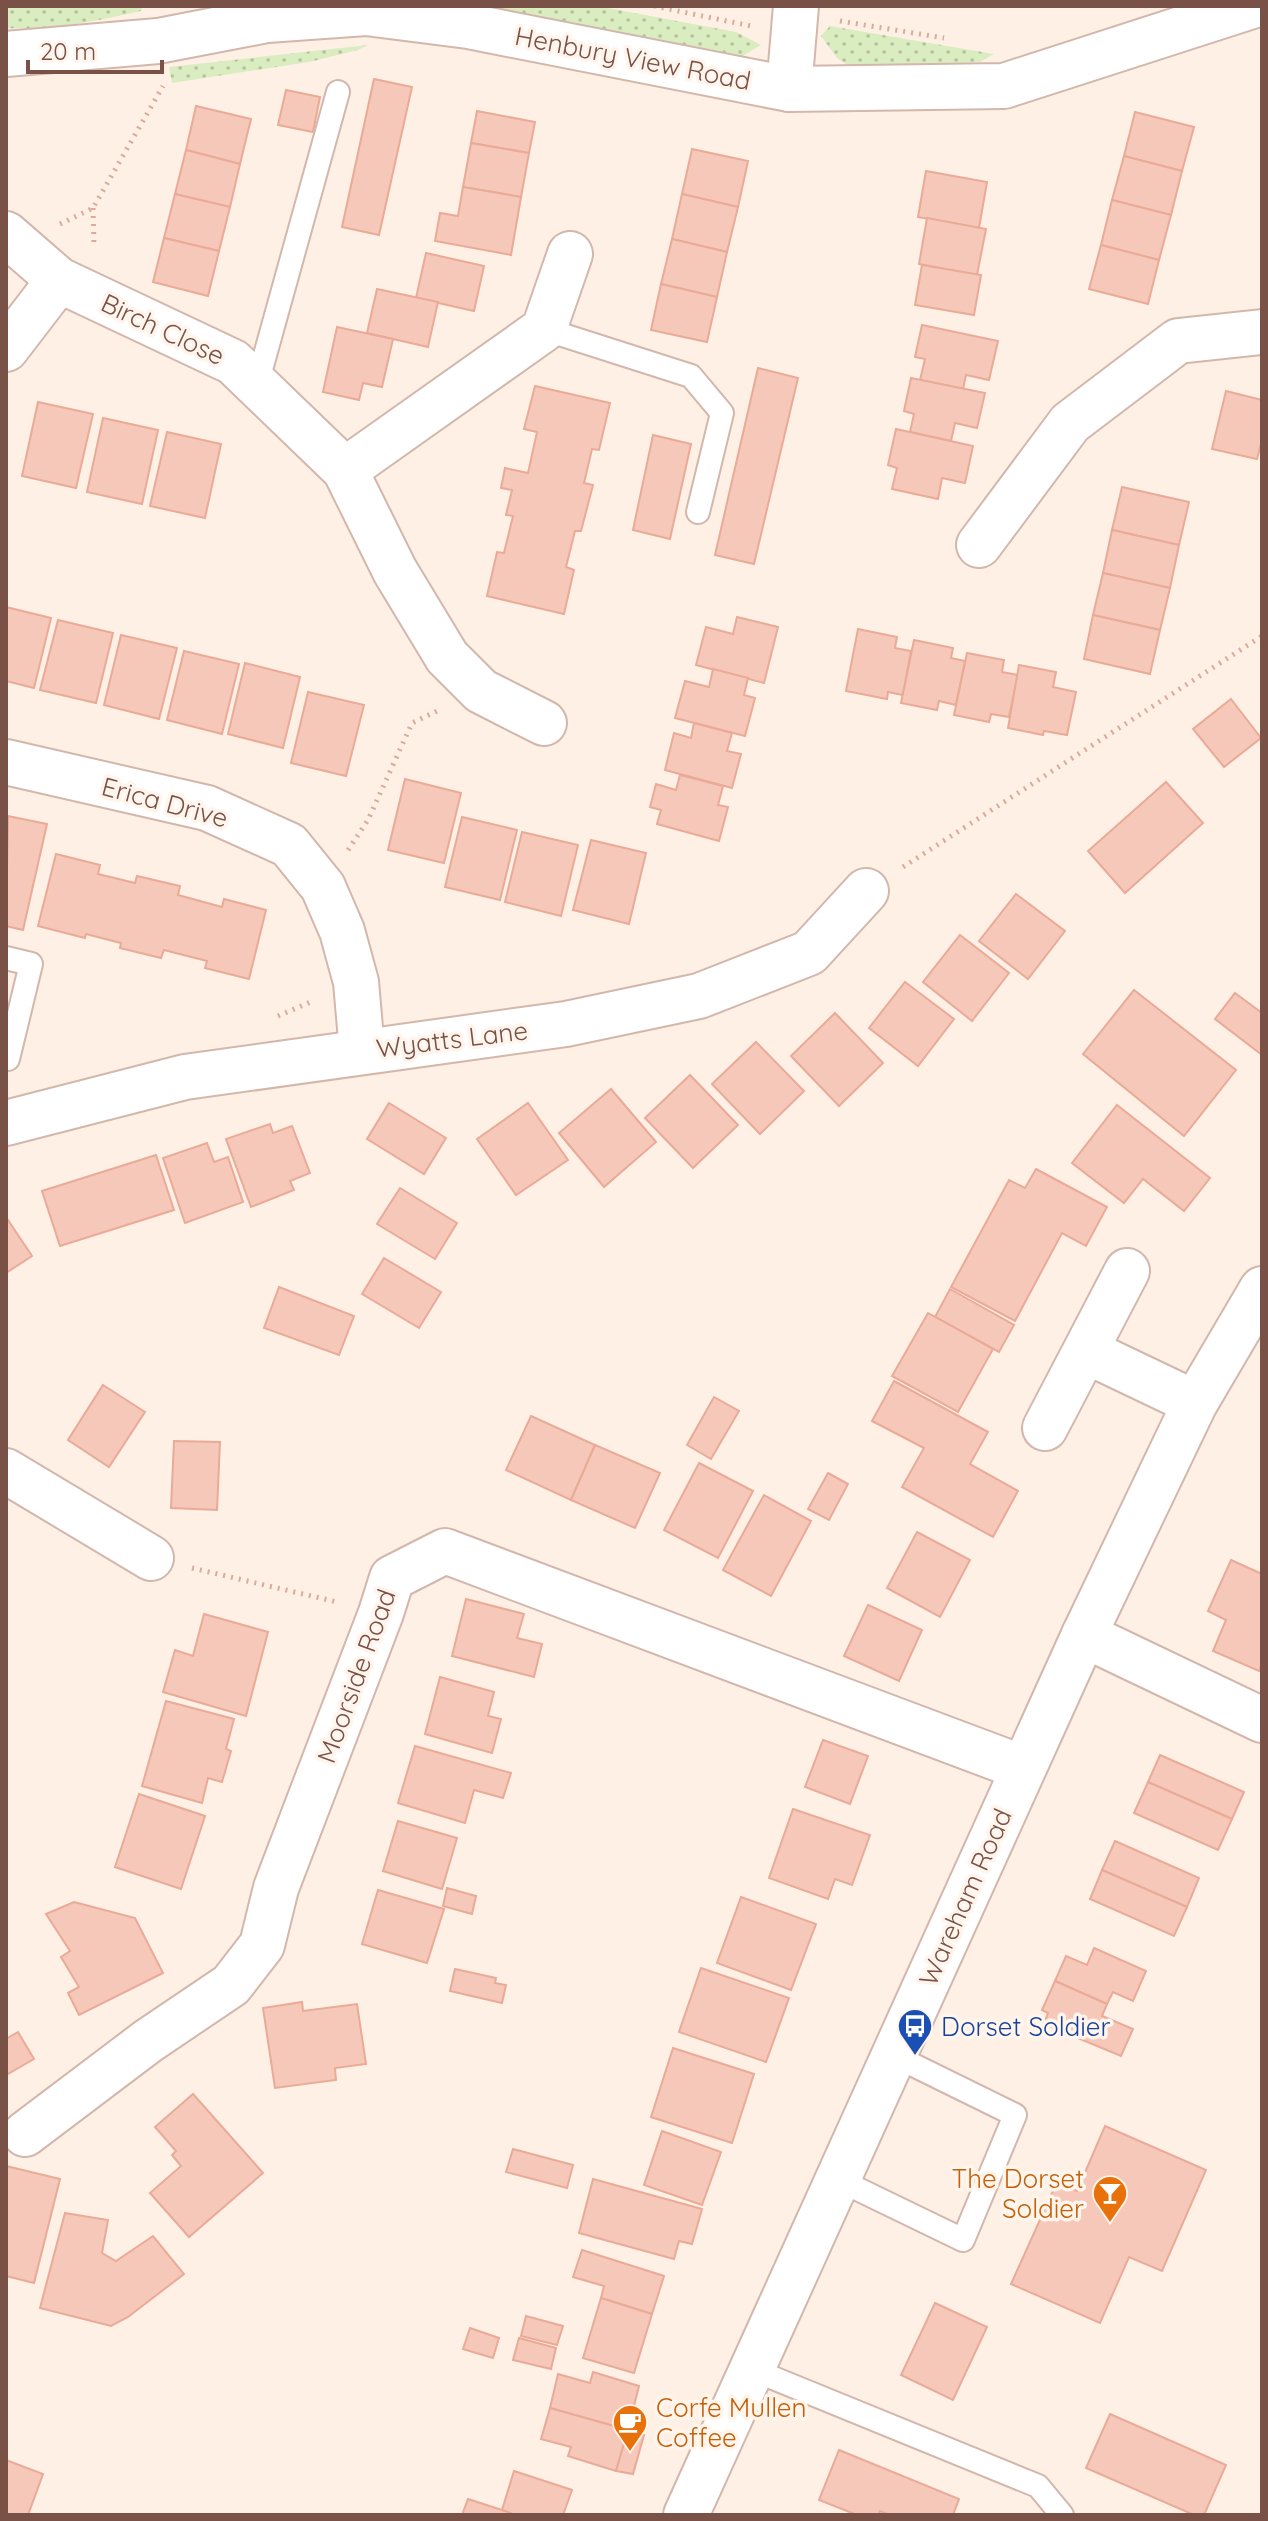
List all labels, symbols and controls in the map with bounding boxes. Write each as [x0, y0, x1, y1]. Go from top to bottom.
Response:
street label: Henbury View Road [512, 19, 754, 97]
scale bar [28, 24, 162, 74]
text: 20 m [40, 36, 96, 66]
street label: Birch Close [96, 286, 230, 372]
street label: Erica Drive [98, 769, 232, 835]
street label: Wyatts Lane [374, 1013, 530, 1065]
street label: Moorside Road [309, 1584, 403, 1768]
street label: Wareham Road [911, 1803, 1019, 1991]
bus stop icon: Dorset Soldier [896, 2007, 934, 2057]
place label: Dorset Soldier [941, 2010, 1110, 2043]
place label: The Dorset Soldier [951, 2162, 1084, 2225]
bar icon: The Dorset Soldier [1091, 2174, 1129, 2224]
place label: Corfe Mullen Coffee [656, 2391, 807, 2454]
cafe icon: Corfe Mullen Coffee [611, 2403, 649, 2453]

